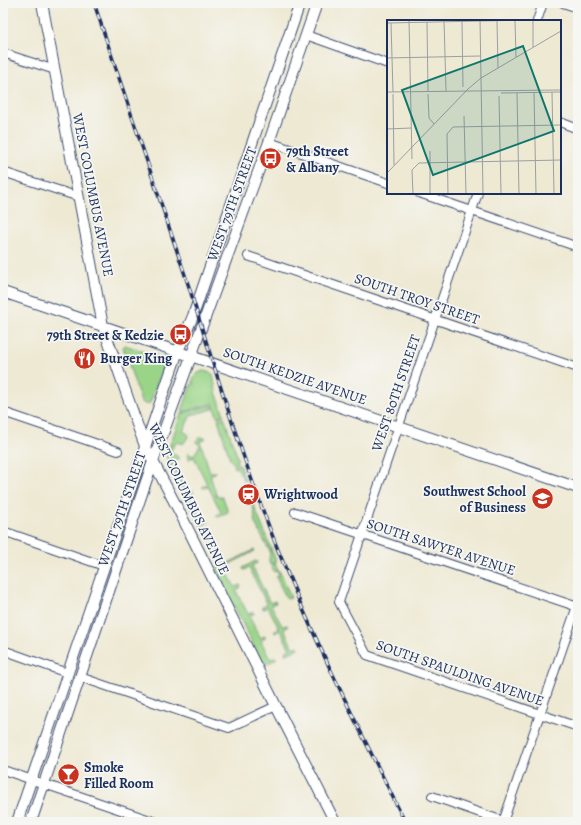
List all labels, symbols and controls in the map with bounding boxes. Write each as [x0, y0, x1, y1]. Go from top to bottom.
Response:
inset map [387, 20, 561, 194]
street label: WEST COLUMBUS AVENUE [68, 111, 118, 278]
place label: 79th Street & Albany [286, 142, 349, 177]
street label: WEST 79TH STREET [202, 144, 262, 265]
bus stop icon: 79th Street & Albany [258, 146, 284, 172]
street label: SOUTH TROY STREET [352, 269, 482, 329]
bus stop icon: 79th Street & Kedzie [167, 322, 193, 348]
place label: 79th Street & Kedzie [47, 326, 165, 345]
street label: WEST 80TH STREET [367, 332, 425, 455]
street label: SOUTH KEDZIE AVENUE [221, 342, 369, 410]
restaurant icon: Burger King [72, 345, 98, 371]
place label: Burger King [100, 349, 173, 368]
street label: WEST COLUMBUS AVENUE [144, 419, 234, 578]
street label: WEST 79TH STREET [93, 449, 151, 570]
station icon: Wrightwood [236, 481, 262, 507]
place label: Southwest School of Business [423, 482, 526, 517]
place label: Wrightwood [263, 485, 339, 504]
school or university icon: Southwest School of Business [529, 486, 555, 512]
street label: SOUTH SAWYER AVENUE [364, 514, 518, 580]
street label: SOUTH SPAULDING AVENUE [374, 635, 546, 711]
place label: Smoke Filled Room [84, 758, 154, 793]
bar icon: Smoke Filled Room [55, 762, 81, 788]

